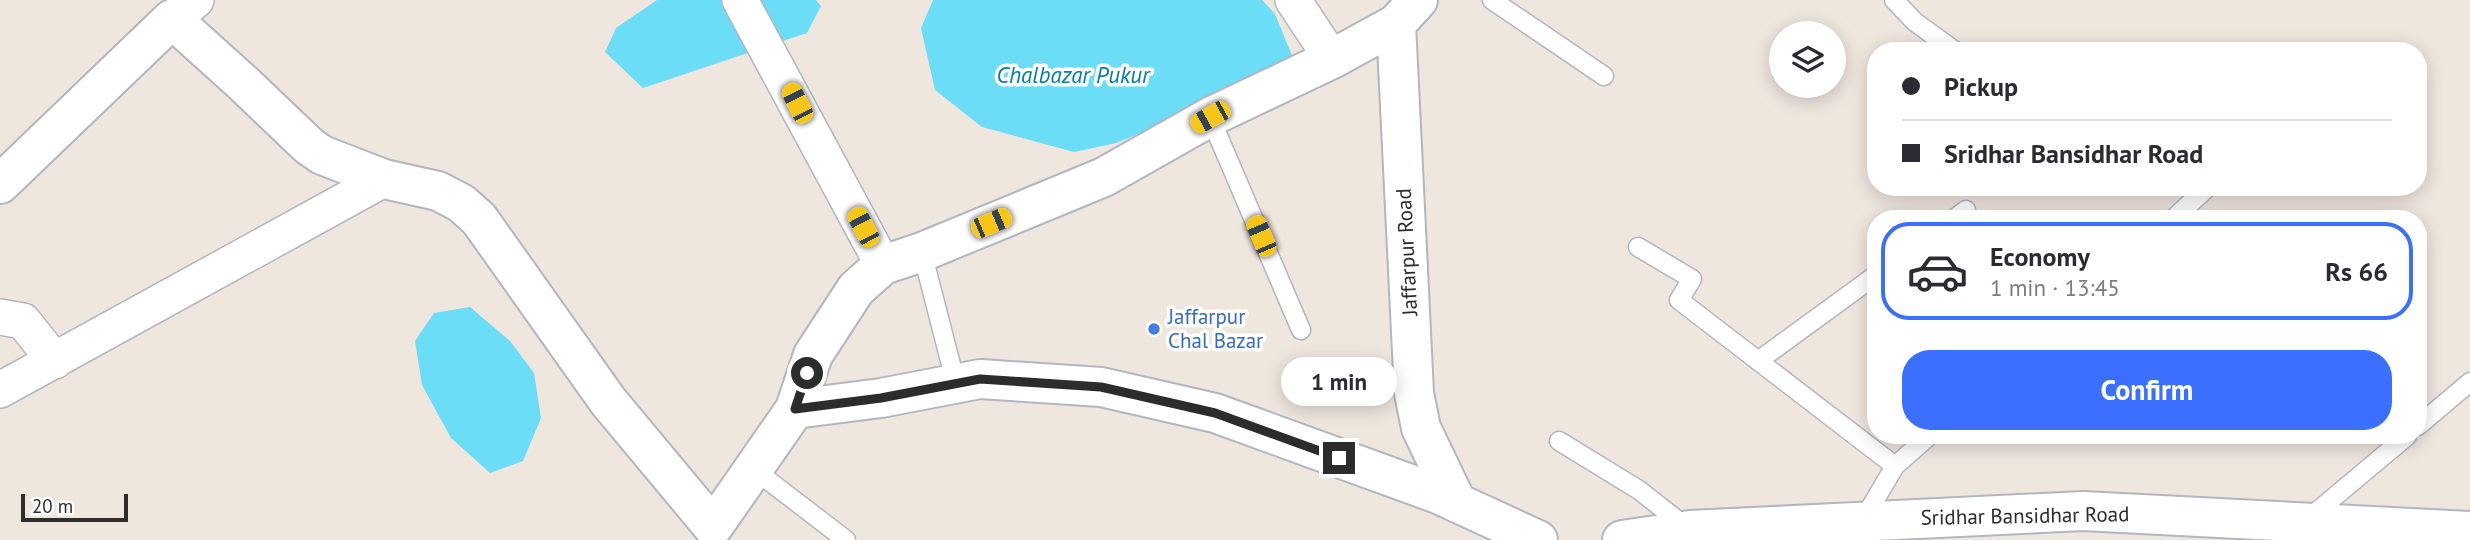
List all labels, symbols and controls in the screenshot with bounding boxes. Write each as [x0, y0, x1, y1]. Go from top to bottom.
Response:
map controls [1769, 21, 1846, 98]
button: layers [1769, 21, 1846, 98]
water label: Chalbazar Pukur [996, 60, 1151, 89]
text: Pickup [1944, 70, 2018, 103]
car [779, 80, 816, 126]
car [1187, 98, 1234, 136]
text: Sridhar Bansidhar Road [1944, 137, 2203, 170]
street label: Jaffarpur Road [1390, 188, 1423, 317]
car [844, 204, 883, 250]
car [968, 205, 1015, 241]
car [1244, 213, 1279, 259]
icon: car [1906, 240, 1969, 303]
text: Economy [1990, 240, 2090, 273]
text: Rs 66 [2325, 255, 2388, 288]
text: 1 min · 13:45 [1990, 273, 2120, 302]
place label: Jaffarpur Chal Bazar [1167, 303, 1263, 354]
marker: Jaffarpur Chal Bazar [1146, 321, 1162, 337]
button: Confirm [1902, 350, 2392, 430]
callout: 1 min [1281, 356, 1397, 406]
route start [791, 357, 823, 389]
text: 1 min [1311, 367, 1367, 396]
route end [1323, 442, 1355, 474]
scale bar [21, 491, 128, 523]
text: 20 m [32, 494, 73, 518]
street label: Sridhar Bansidhar Road [1920, 500, 2130, 531]

